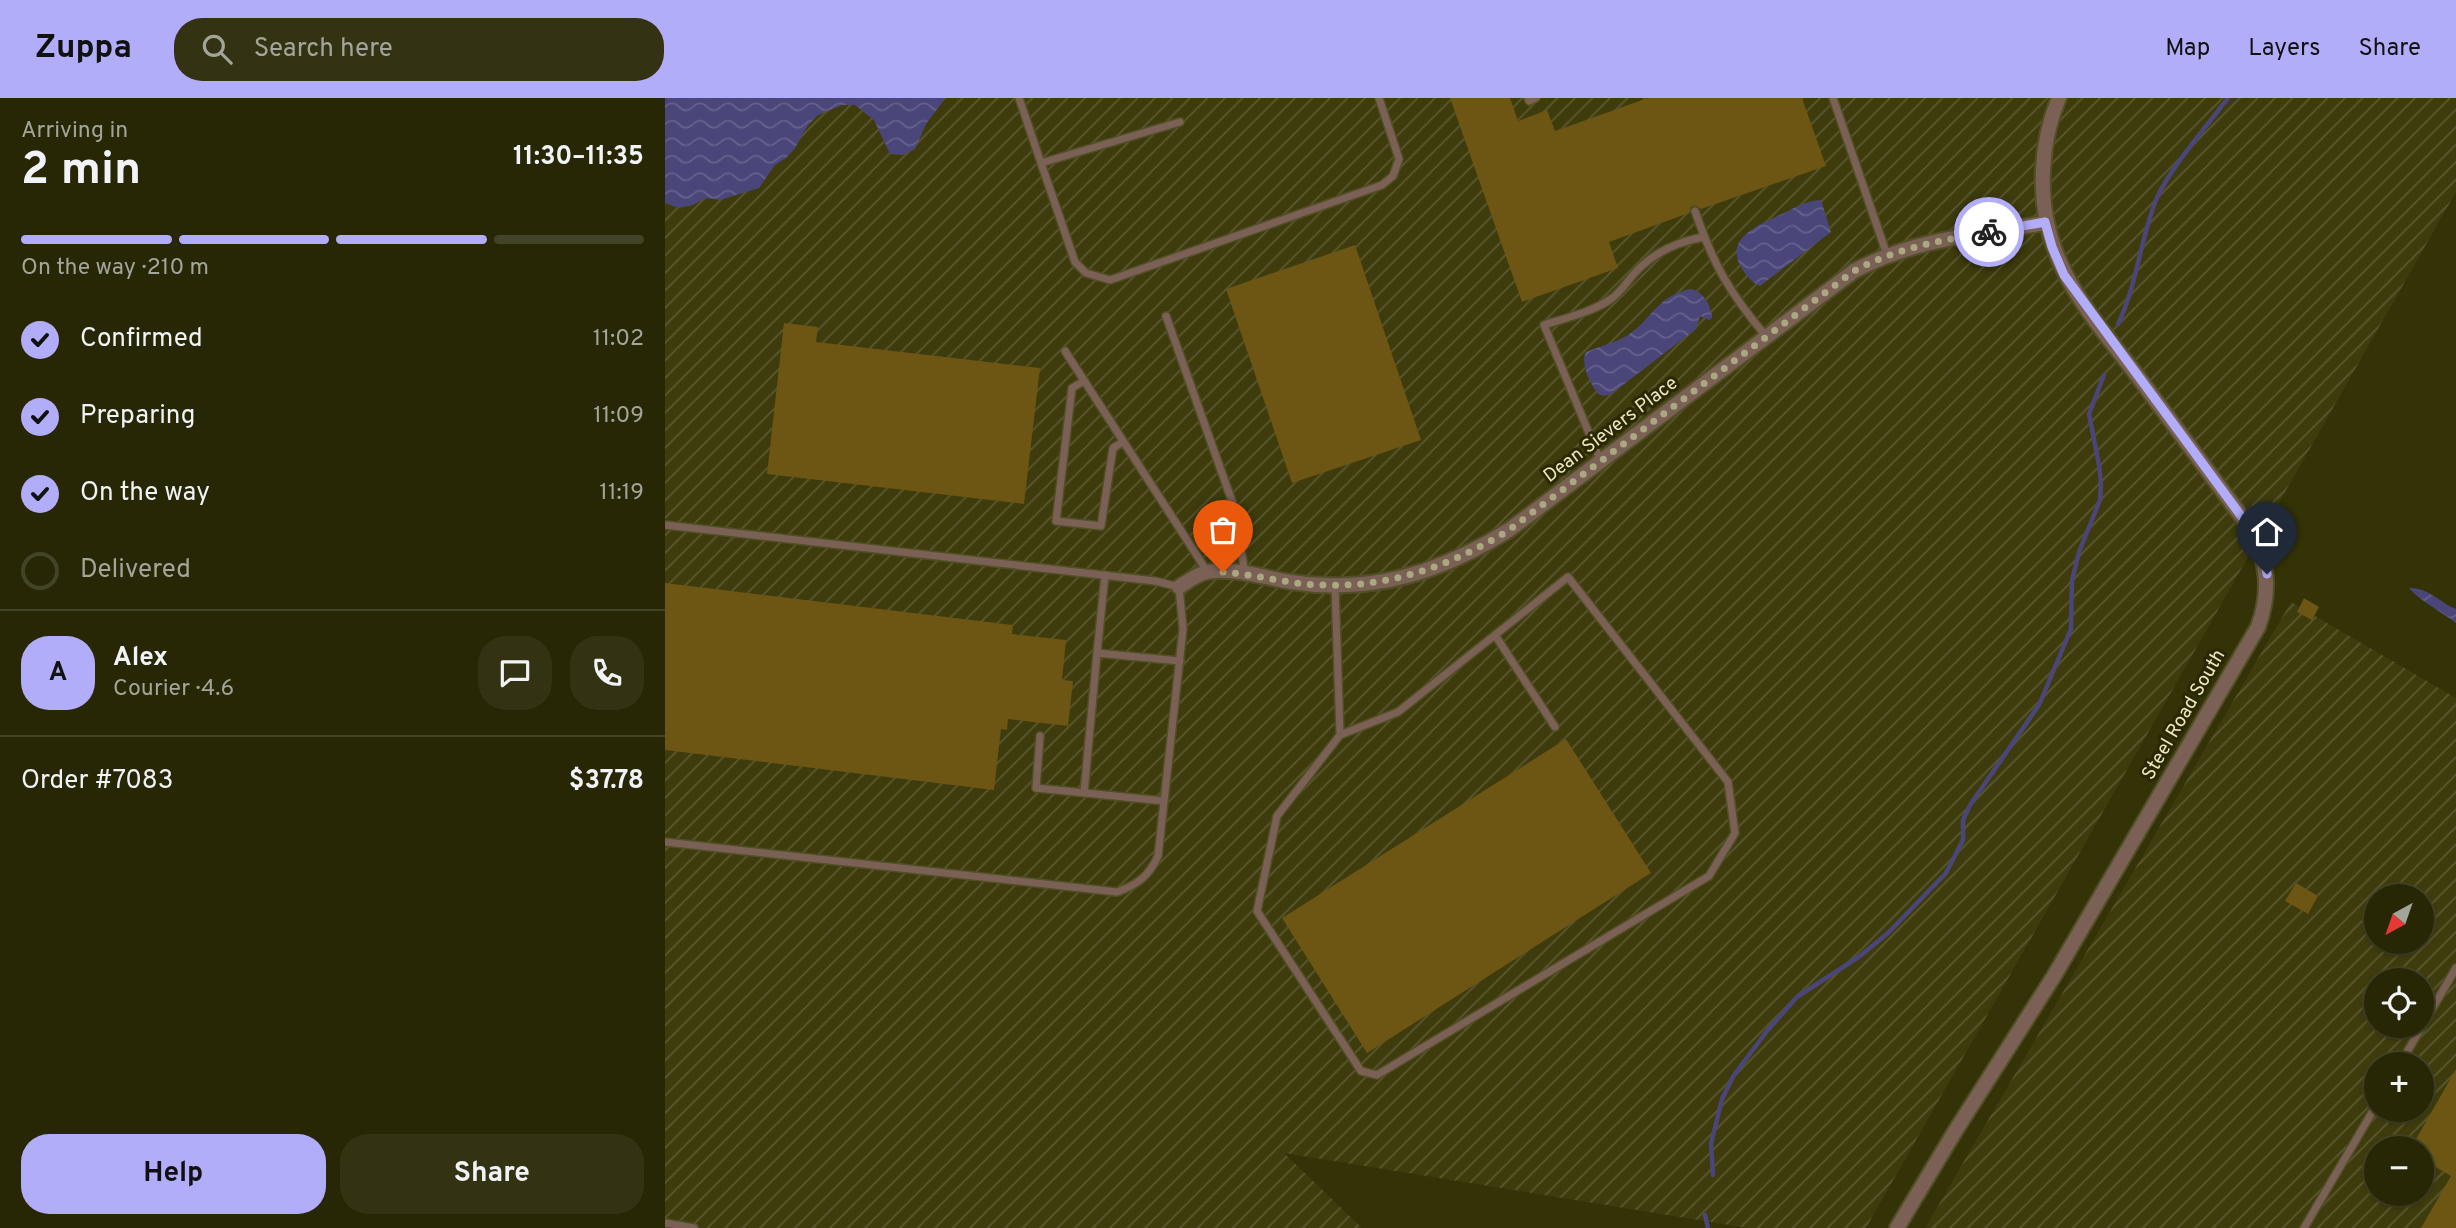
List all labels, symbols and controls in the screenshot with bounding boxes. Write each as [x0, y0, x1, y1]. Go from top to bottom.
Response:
search box [174, 18, 664, 81]
text: Zuppa [35, 28, 132, 70]
icon: search [198, 30, 236, 68]
text: Search here [254, 33, 393, 66]
text: Map [2165, 34, 2210, 64]
text: Layers [2248, 34, 2320, 64]
text: Share [2358, 34, 2421, 64]
text: Arriving in [21, 117, 128, 146]
text: 11:30–11:35 [513, 141, 644, 174]
text: 2 min [21, 142, 141, 201]
courier [1954, 197, 2024, 267]
icon: bike [1970, 213, 2008, 251]
text: On the way · 210 m [21, 254, 209, 283]
icon: check [21, 321, 59, 359]
text: Confirmed [80, 323, 203, 356]
text: 11:02 [593, 325, 644, 354]
street label: Dean Sievers Place [1539, 372, 1683, 488]
icon: check [21, 398, 59, 436]
text: Preparing [80, 400, 195, 433]
text: 11:09 [593, 402, 644, 431]
icon: check [21, 475, 59, 513]
text: On the way [80, 477, 210, 510]
text: 11:19 [599, 479, 644, 508]
pin [1193, 500, 1253, 572]
pin [2237, 502, 2297, 574]
icon: bag [1204, 511, 1242, 549]
icon: home [2248, 513, 2286, 551]
text: Delivered [80, 554, 191, 587]
button: chat [478, 636, 552, 710]
button: phone [570, 636, 644, 710]
text: Alex [113, 642, 168, 675]
street label: Steel Road South [2137, 645, 2231, 785]
text: A [49, 657, 67, 690]
text: Courier · 4.6 [113, 675, 234, 704]
text: Order #7083 [21, 765, 173, 798]
text: $37.78 [569, 765, 644, 798]
north arrow [2364, 884, 2434, 954]
map controls [2364, 884, 2434, 1206]
button: locate [2364, 968, 2434, 1038]
button: + [2364, 1052, 2434, 1122]
button: Help [21, 1134, 326, 1214]
button: Share [340, 1134, 644, 1214]
button: − [2364, 1136, 2434, 1206]

